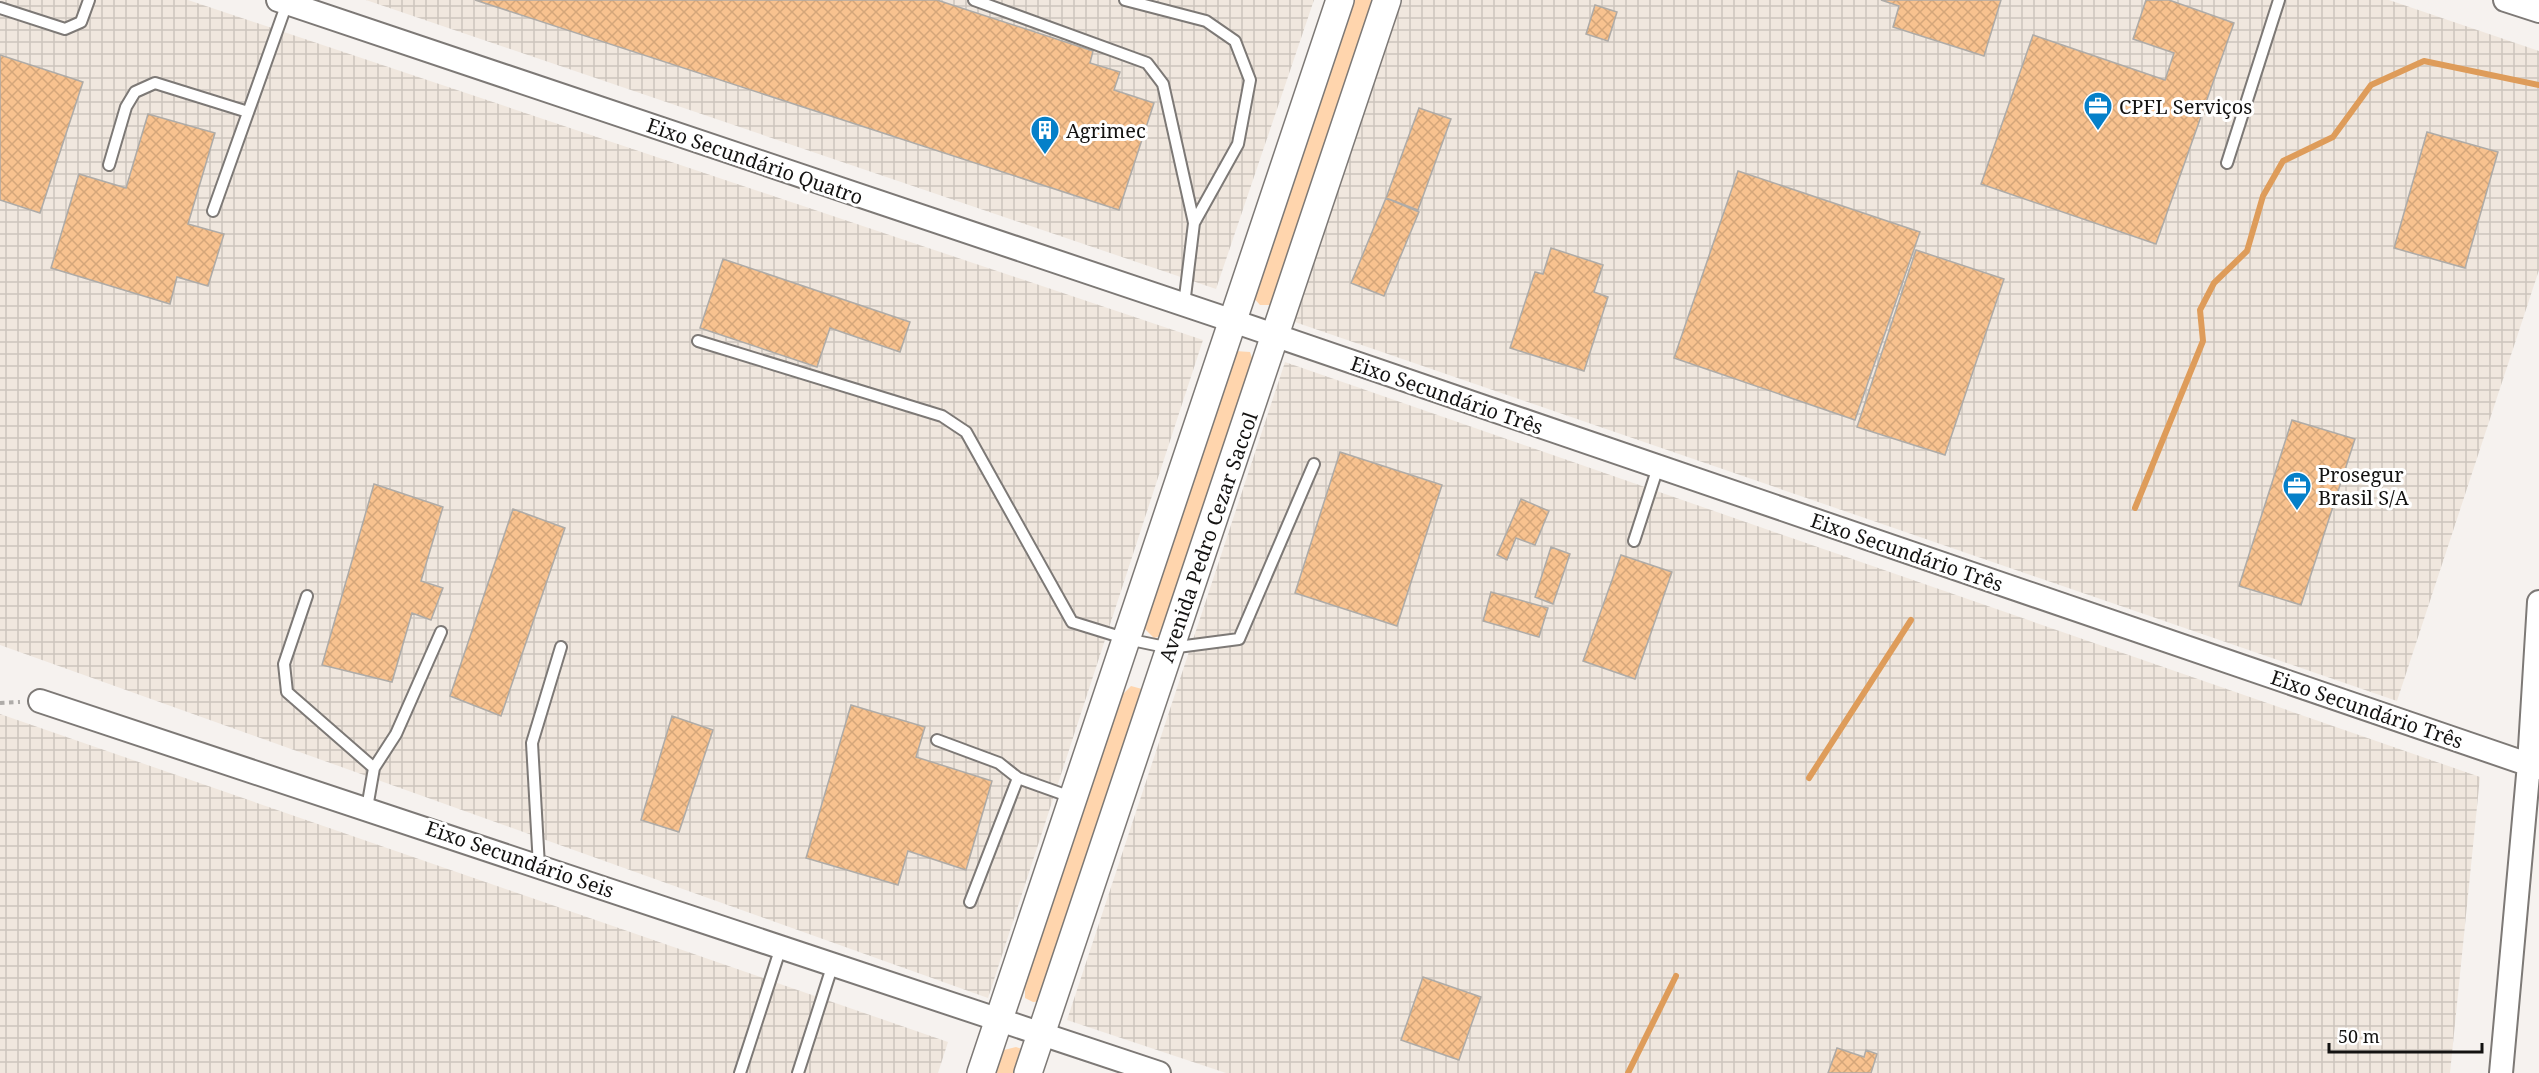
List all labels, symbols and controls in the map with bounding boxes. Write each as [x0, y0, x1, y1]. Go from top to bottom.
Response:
office icon: CPFL Serviços [2082, 90, 2114, 132]
place label: CPFL Serviços [2119, 93, 2252, 120]
street label: Eixo Secundário Quatro [643, 111, 867, 211]
building icon: Agrimec [1029, 114, 1061, 156]
place label: Agrimec [1066, 117, 1146, 144]
street label: Eixo Secundário Três [1347, 349, 1547, 441]
street label: Avenida Pedro Cezar Saccol [1152, 408, 1264, 666]
place label: Prosegur Brasil S/A [2318, 461, 2410, 511]
office icon: Prosegur Brasil S/A [2281, 470, 2313, 512]
street label: Eixo Secundário Três [1807, 506, 2007, 598]
street label: Eixo Secundário Três [2267, 663, 2467, 755]
street label: Eixo Secundário Seis [422, 814, 618, 904]
scale bar [2329, 1016, 2482, 1054]
text: 50 m [2338, 1024, 2380, 1048]

